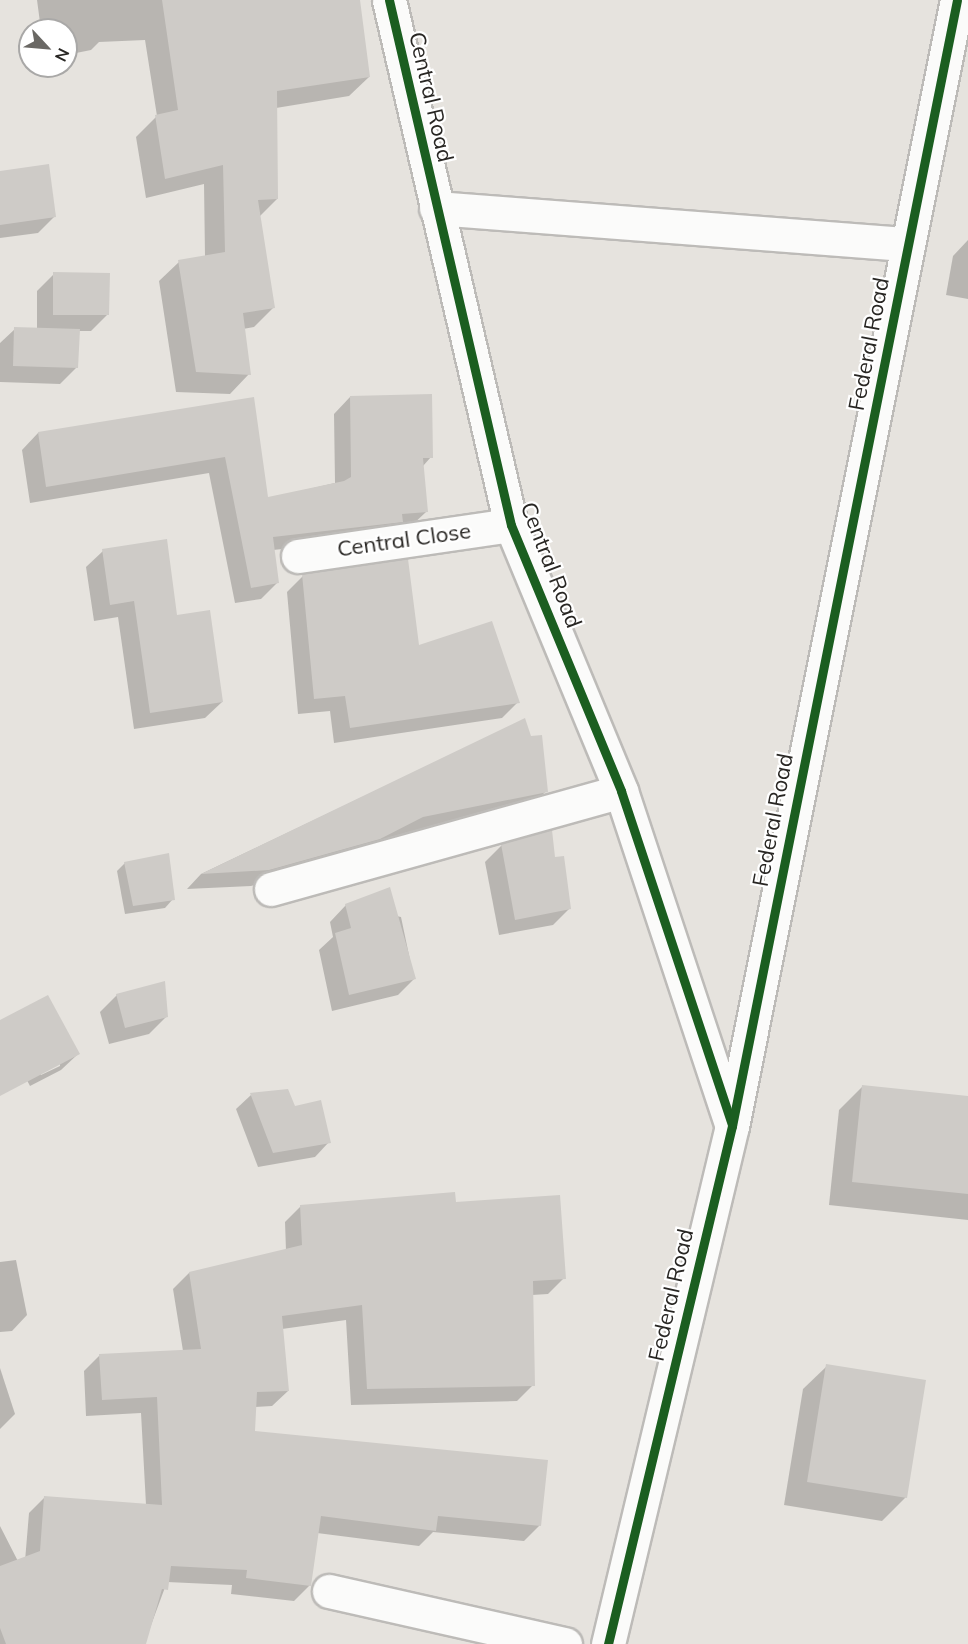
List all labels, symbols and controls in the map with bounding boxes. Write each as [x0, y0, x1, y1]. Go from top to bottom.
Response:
north arrow [18, 18, 78, 78]
street label: Central Road [403, 29, 459, 165]
text: N [51, 45, 74, 65]
street label: Federal Road [843, 275, 895, 413]
street label: Central Road [515, 498, 587, 632]
street label: Central Close [336, 518, 472, 562]
street label: Federal Road [747, 751, 799, 889]
street label: Federal Road [643, 1226, 699, 1364]

